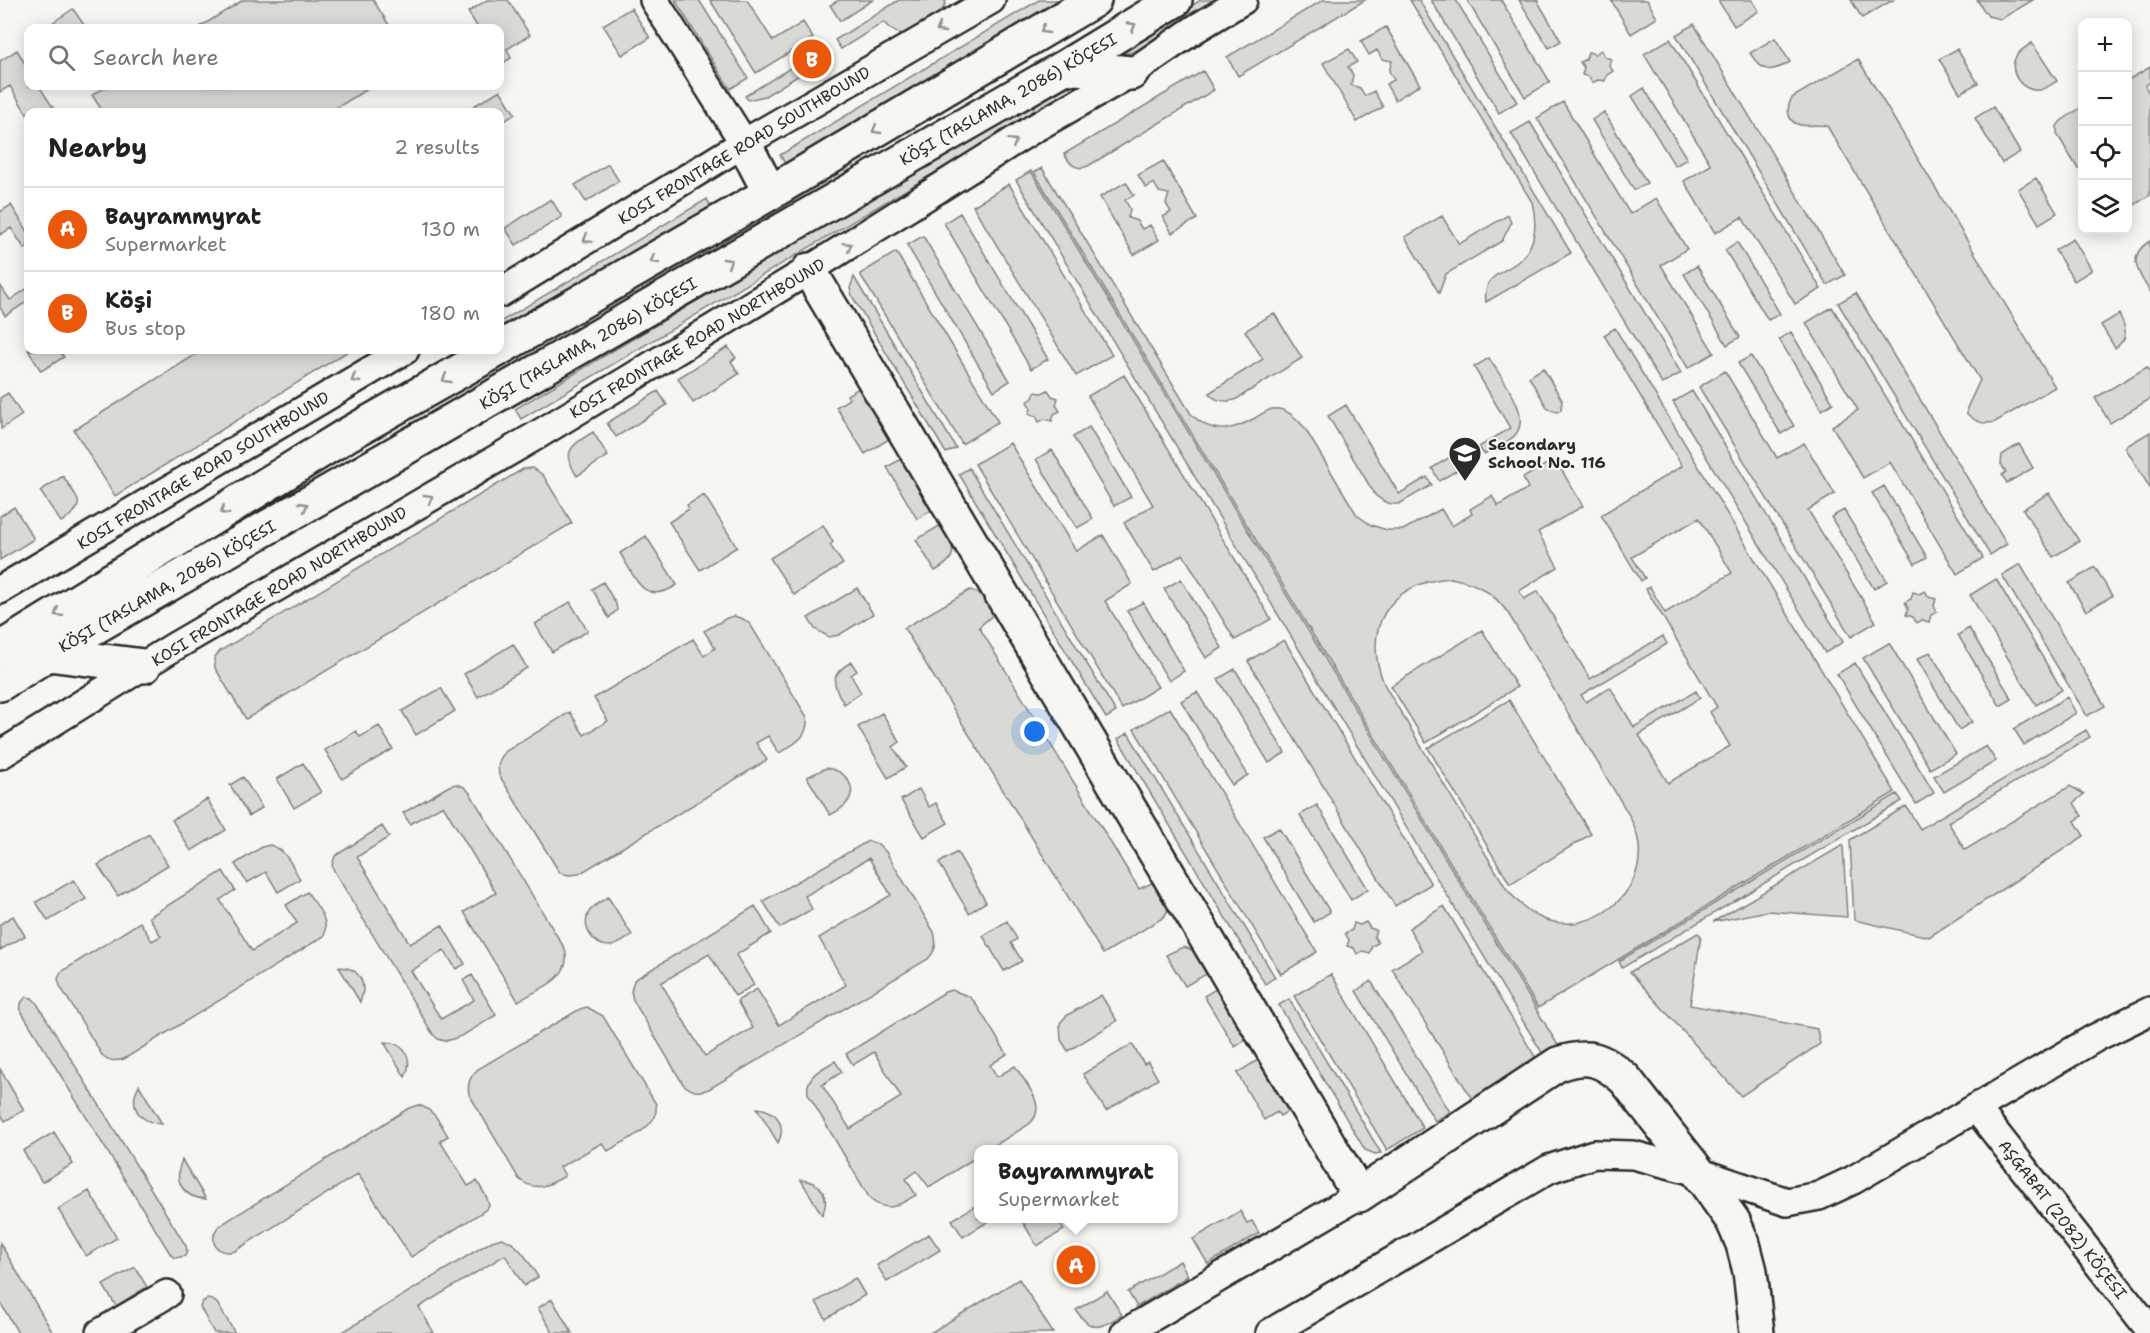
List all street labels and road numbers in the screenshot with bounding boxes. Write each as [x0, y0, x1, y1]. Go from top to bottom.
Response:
street label: KÖŞI (TASLAMA, 2086) KÖÇESI [896, 28, 1121, 170]
street label: KOSI FRONTAGE ROAD SOUTHBOUND [614, 62, 874, 229]
street label: KOSI FRONTAGE ROAD NORTHBOUND [566, 254, 829, 423]
street label: KÖŞI (TASLAMA, 2086) KÖÇESI [476, 272, 701, 414]
street label: KOSI FRONTAGE ROAD SOUTHBOUND [73, 387, 333, 554]
street label: KOSI FRONTAGE ROAD NORTHBOUND [148, 502, 411, 671]
street label: KÖŞI (TASLAMA, 2086) KÖÇESI [55, 515, 280, 657]
street label: AŞGABAT (2082) KÖÇESI [1994, 1135, 2132, 1303]

